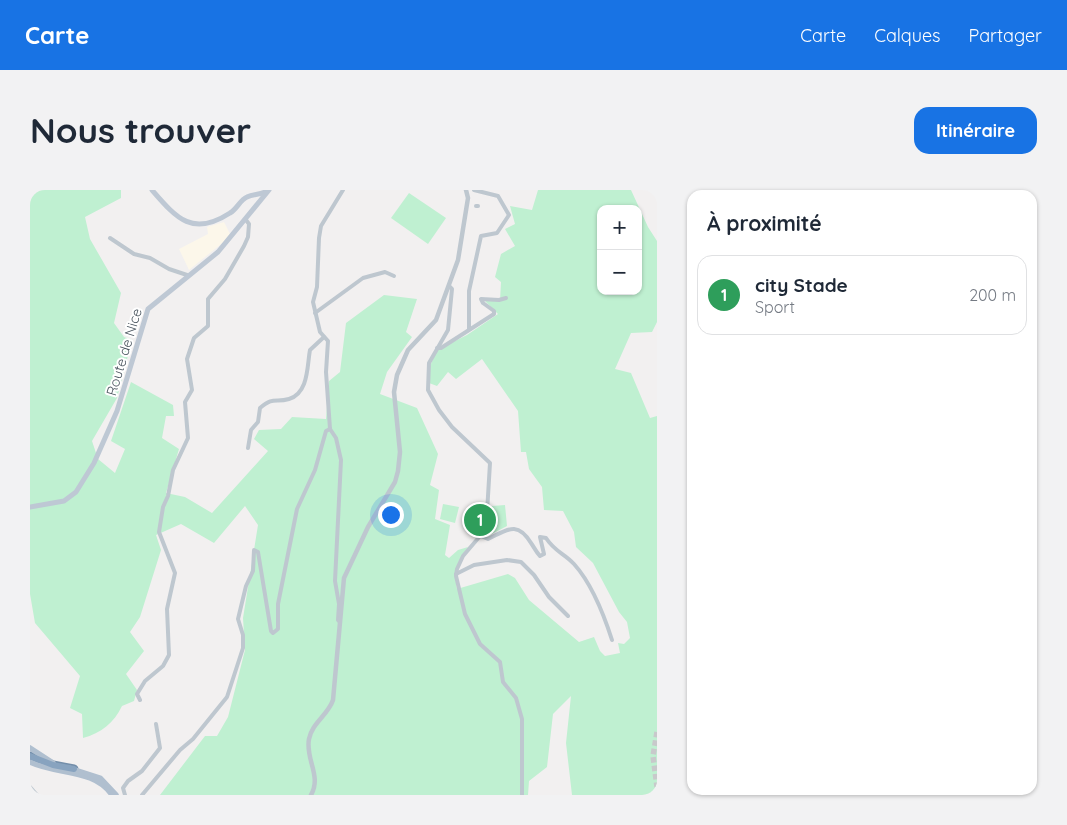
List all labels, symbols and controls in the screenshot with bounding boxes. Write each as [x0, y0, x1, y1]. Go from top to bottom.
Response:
text: Carte [25, 20, 89, 50]
text: Carte [800, 24, 846, 47]
text: Calques [874, 24, 941, 47]
text: Partager [969, 24, 1042, 47]
button: Itinéraire [914, 107, 1037, 154]
text: Nous trouver [30, 108, 251, 152]
map controls [597, 205, 642, 295]
button: + [597, 205, 642, 250]
text: À proximité [707, 210, 822, 236]
button: − [597, 250, 642, 295]
text: city Stade [755, 273, 848, 297]
text: 1 [721, 285, 727, 305]
text: 200 m [969, 285, 1016, 305]
text: Sport [755, 297, 795, 317]
street label: Route de Nice [102, 306, 146, 398]
pin: 1 [464, 501, 496, 539]
your location [378, 502, 404, 528]

